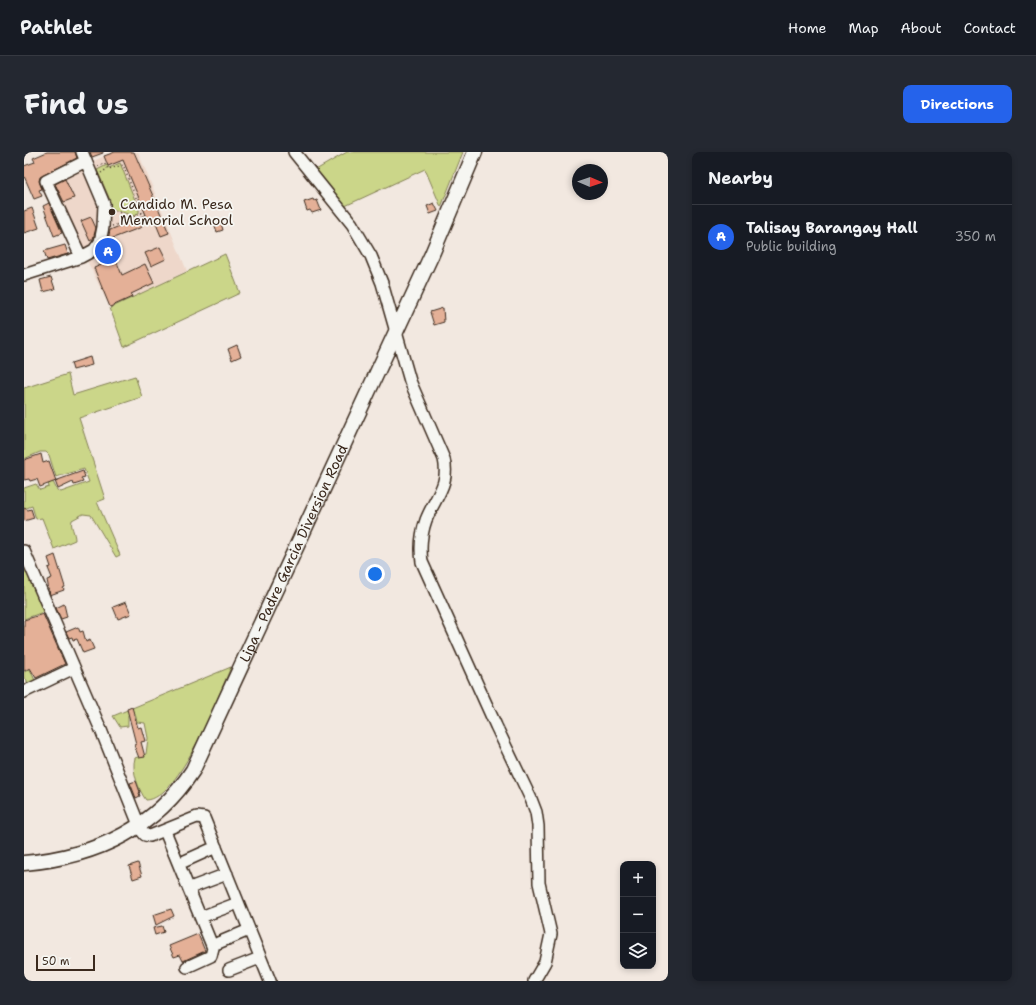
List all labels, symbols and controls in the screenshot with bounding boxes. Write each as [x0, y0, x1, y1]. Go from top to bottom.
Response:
text: Pathlet [20, 15, 92, 40]
text: Home [788, 19, 827, 37]
text: Map [849, 19, 879, 37]
text: About [901, 19, 942, 37]
text: Contact [964, 19, 1016, 37]
text: Find us [24, 85, 129, 123]
button: Directions [903, 85, 1012, 123]
north arrow [572, 164, 608, 200]
text: Nearby [708, 167, 773, 189]
place label: Candido M. Pesa Memorial School [120, 195, 234, 229]
marker: Candido M. Pesa Memorial School [107, 207, 117, 217]
text: Talisay Barangay Hall [746, 218, 918, 238]
text: A [716, 228, 726, 245]
text: 350 m [955, 228, 996, 245]
pin: A [95, 236, 121, 266]
text: Public building [746, 238, 837, 255]
street label: Lipa - Padre Garcia Diversion Road [235, 441, 352, 665]
your location [365, 564, 385, 584]
map controls [620, 861, 656, 969]
button: + [620, 861, 656, 897]
button: − [620, 897, 656, 933]
button: layers [620, 933, 656, 969]
scale bar [36, 953, 95, 972]
text: 50 m [42, 954, 70, 969]

